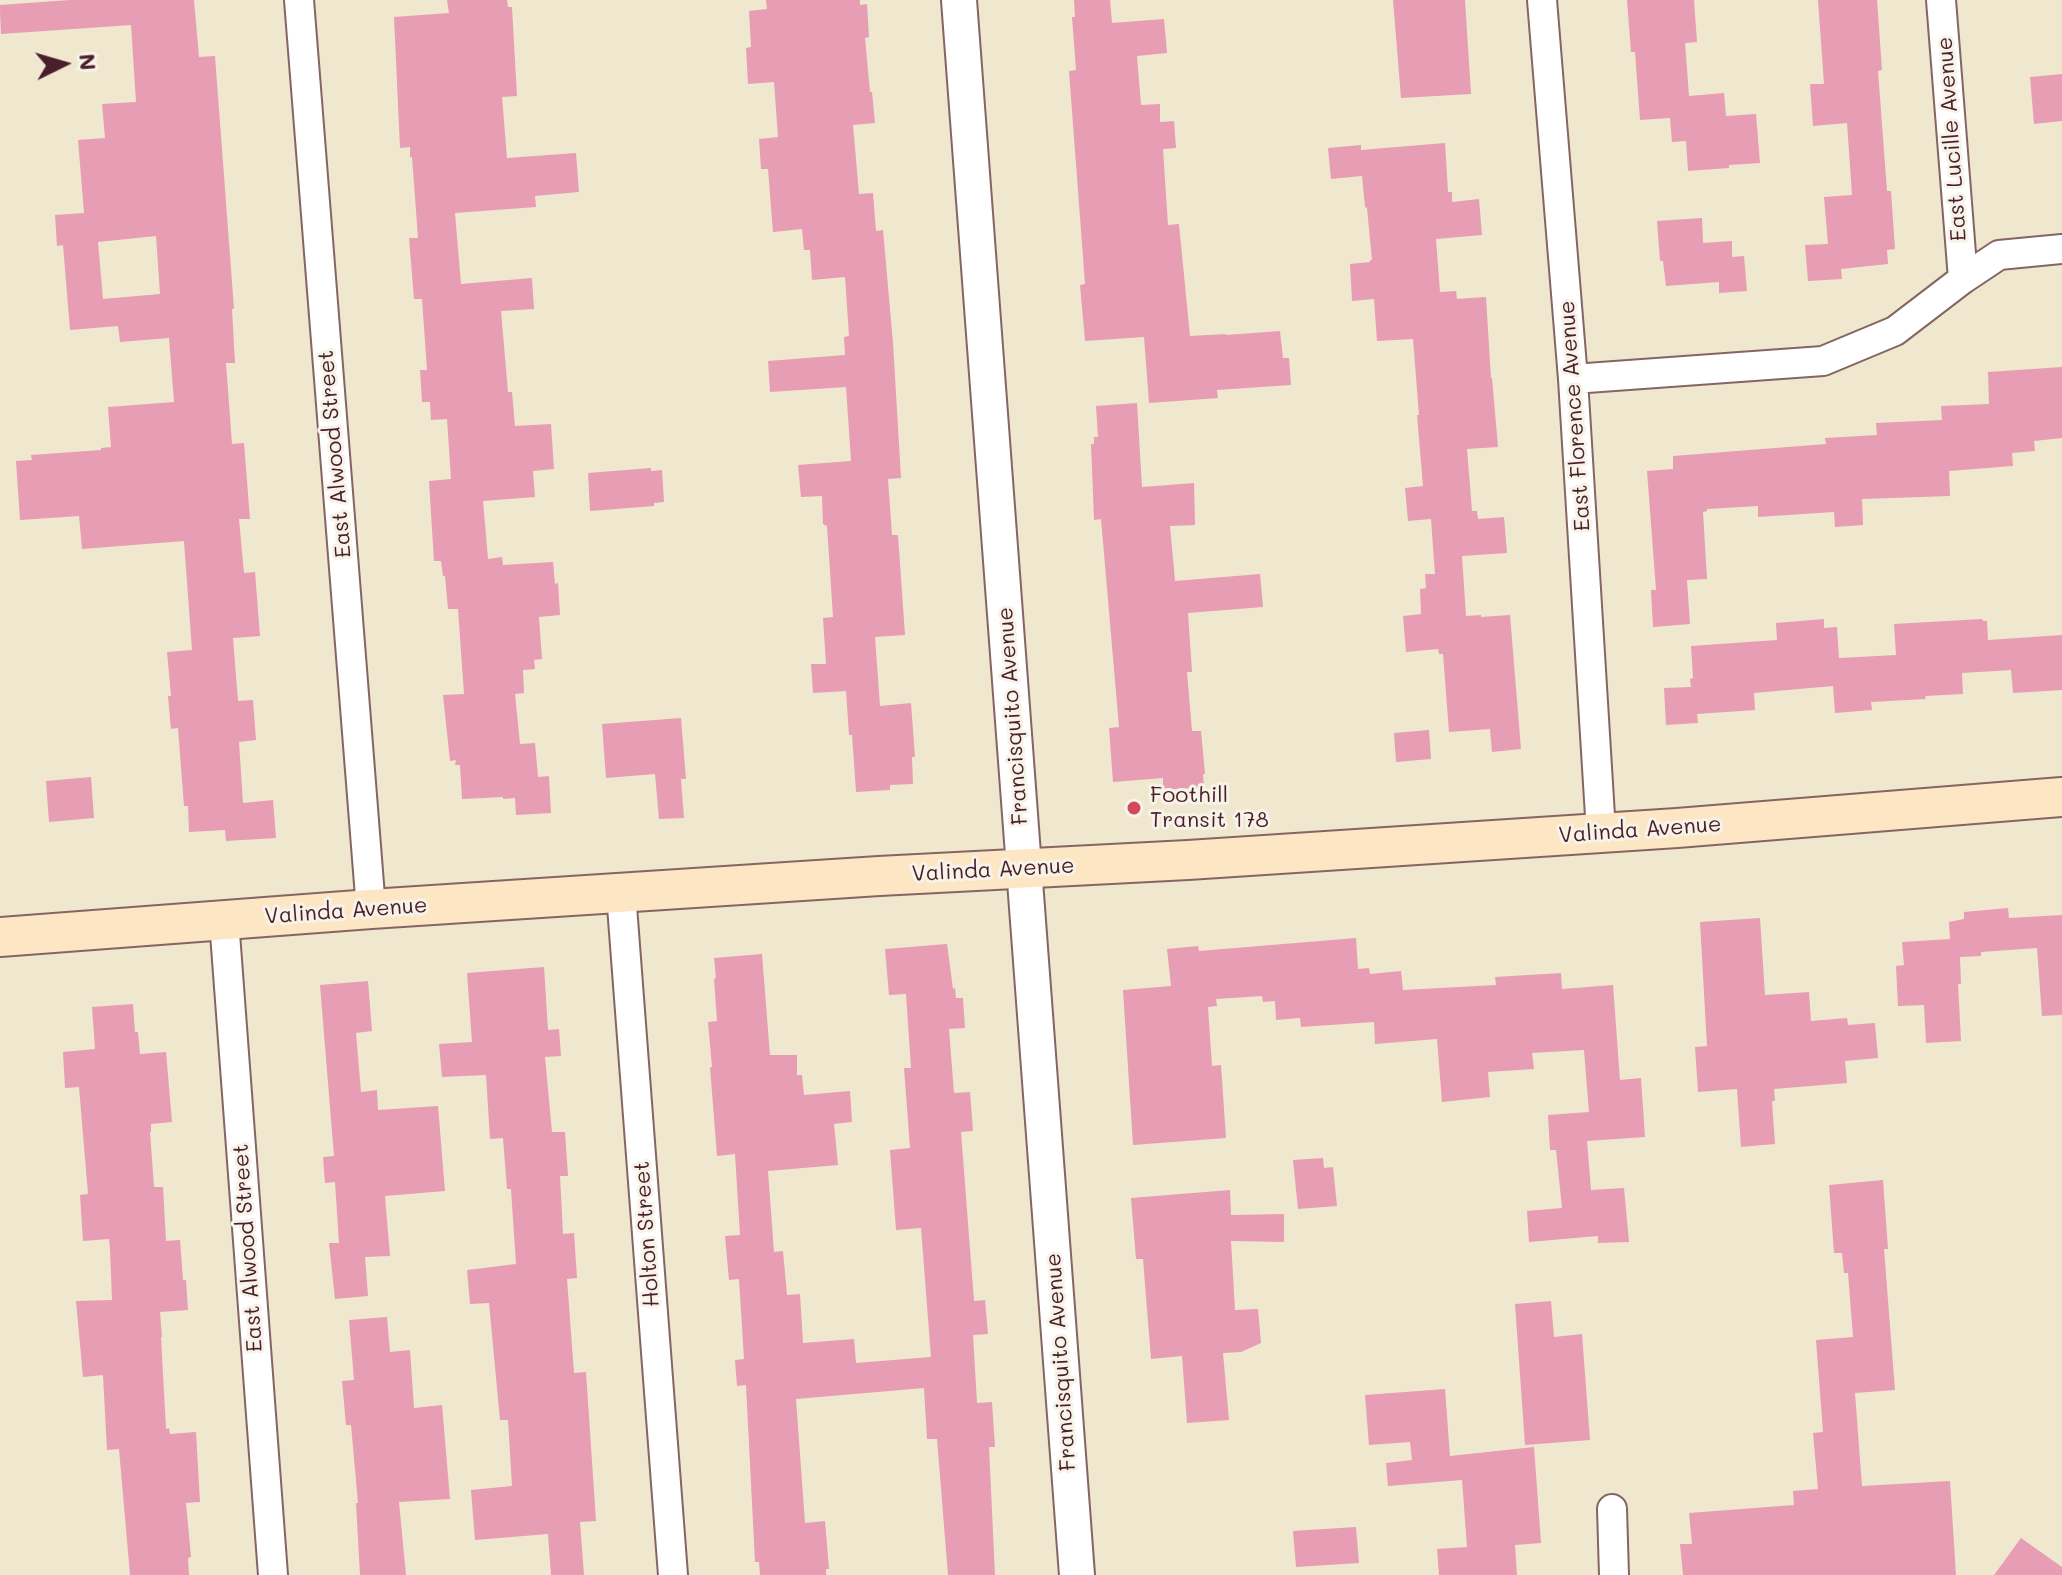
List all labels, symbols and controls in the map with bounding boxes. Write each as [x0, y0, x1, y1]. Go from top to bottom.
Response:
north arrow [24, 24, 104, 104]
street label: East Lucille Avenue [1932, 36, 1972, 242]
text: N [73, 52, 104, 71]
street label: East Florence Avenue [1554, 300, 1596, 532]
street label: East Alwood Street [313, 349, 357, 559]
street label: Francisquito Avenue [992, 606, 1034, 826]
place label: Foothill Transit 178 [1150, 782, 1269, 834]
marker: Foothill Transit 178 [1125, 799, 1143, 817]
street label: Valinda Avenue [1558, 811, 1722, 849]
street label: Valinda Avenue [911, 853, 1075, 887]
street label: Valinda Avenue [264, 892, 428, 930]
street label: East Alwood Street [228, 1143, 268, 1353]
street label: Holton Street [629, 1160, 665, 1308]
street label: Francisquito Avenue [1040, 1252, 1082, 1472]

